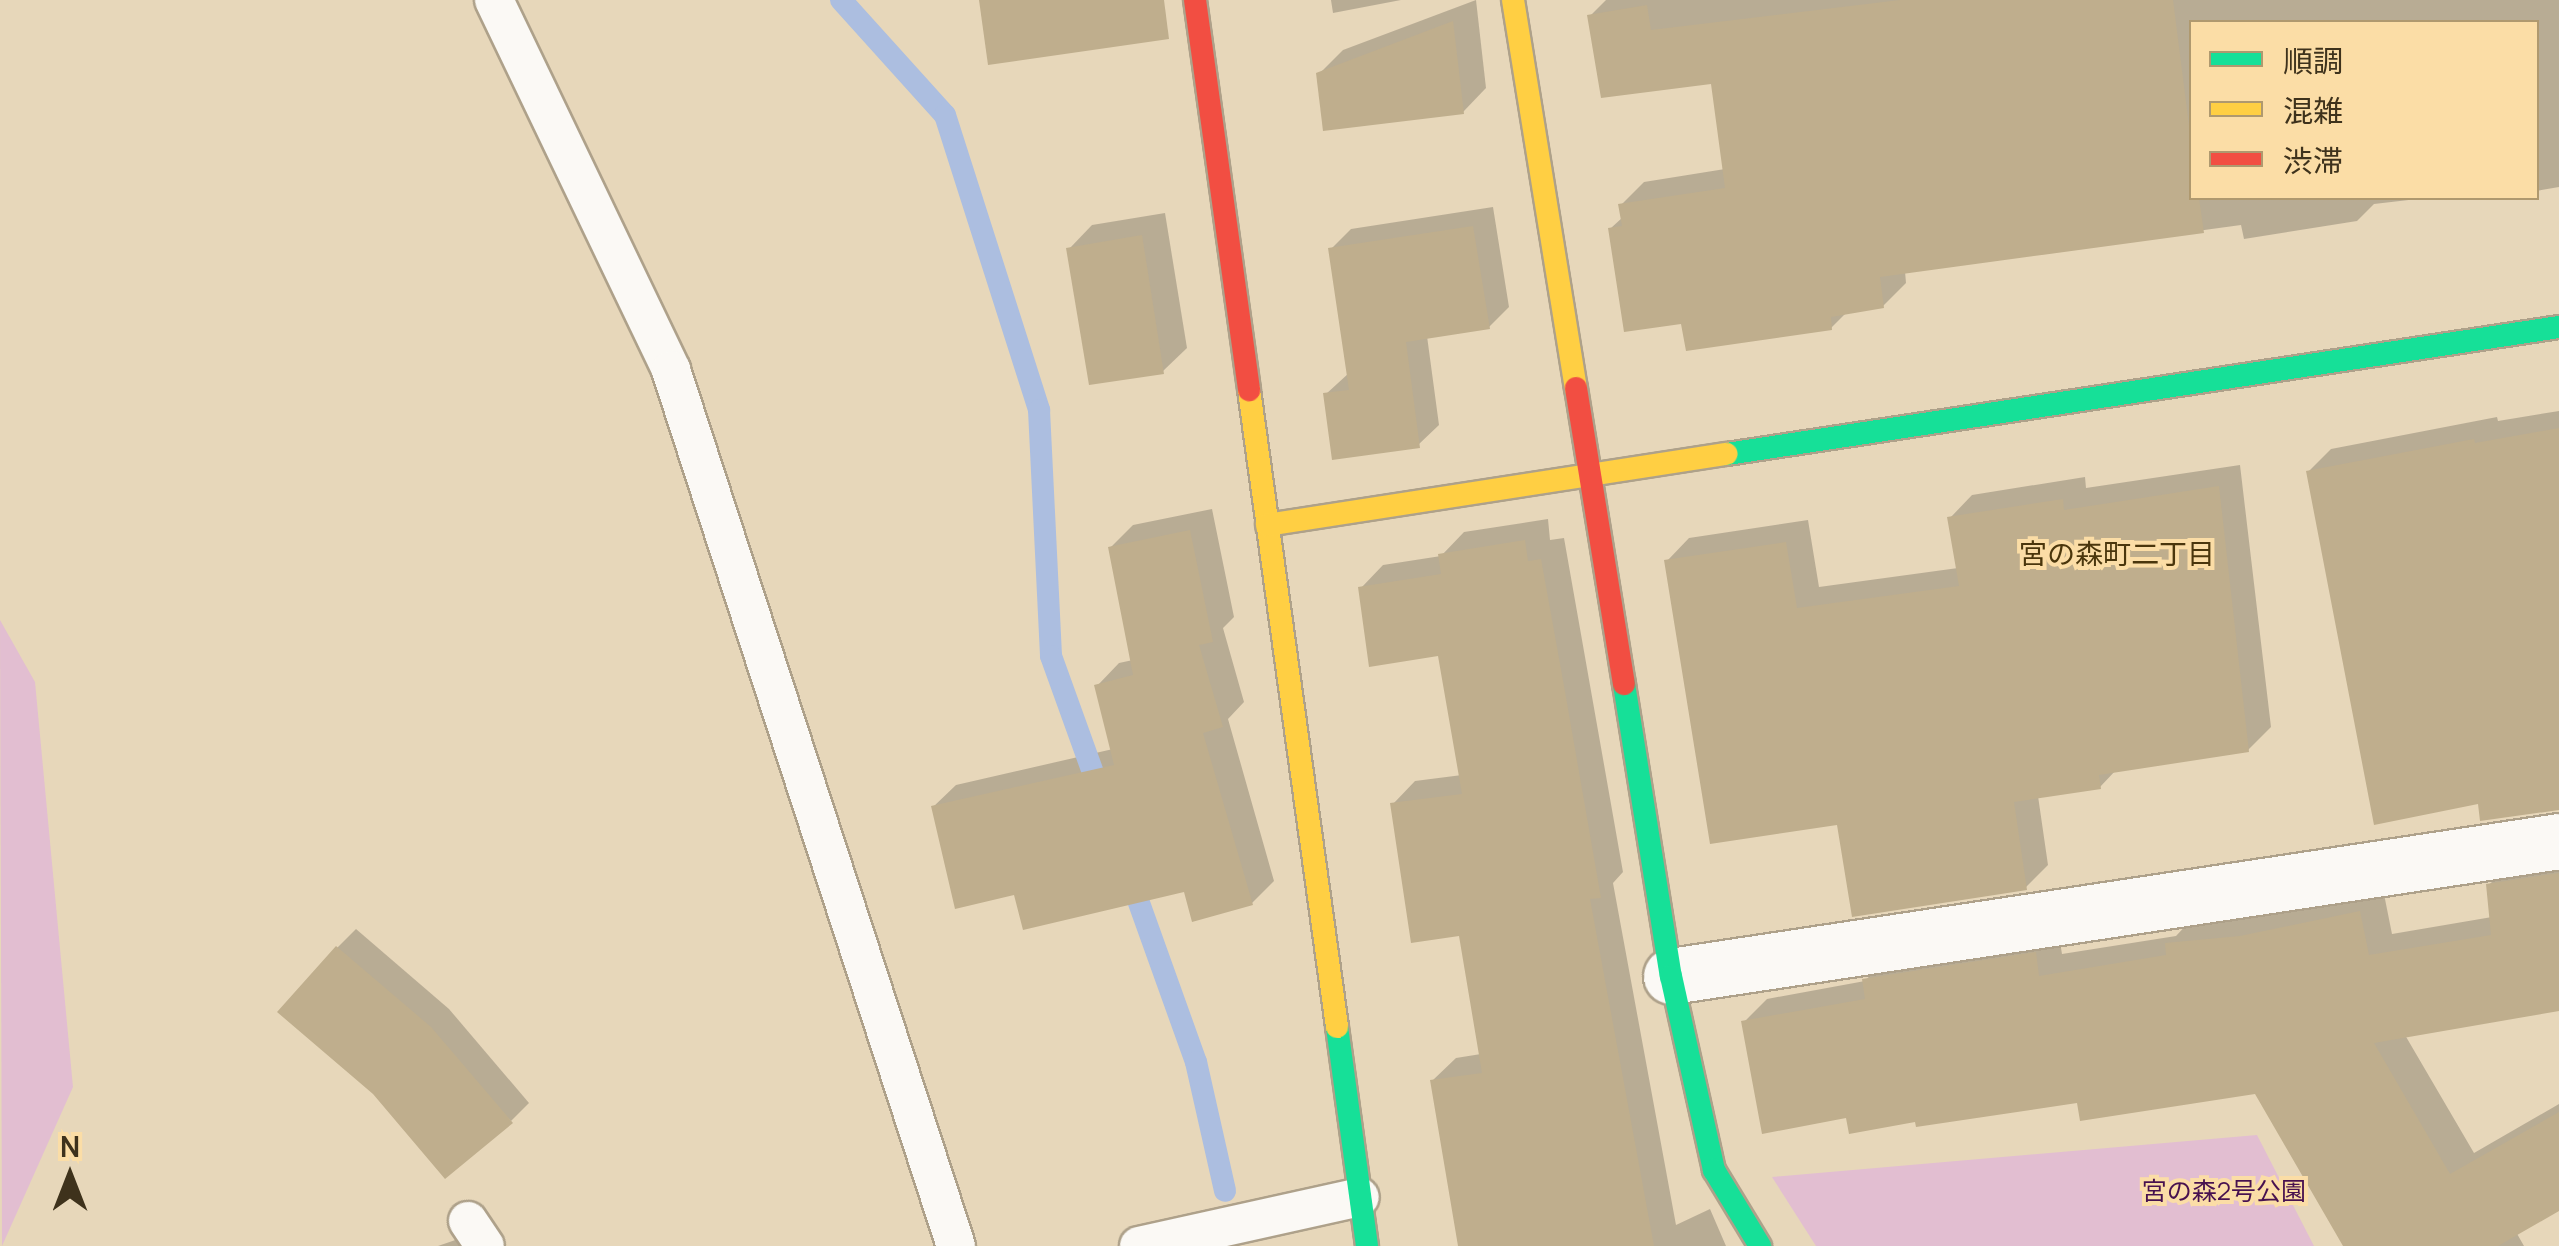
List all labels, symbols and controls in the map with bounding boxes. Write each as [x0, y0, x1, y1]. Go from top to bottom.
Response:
legend [2189, 20, 2539, 200]
text: 順調 [2283, 40, 2343, 81]
text: 混雑 [2283, 90, 2343, 131]
text: 渋滞 [2283, 140, 2343, 181]
district label: 宮の森町二丁目 [2019, 536, 2215, 570]
north arrow [20, 1126, 120, 1226]
text: N [60, 1127, 80, 1165]
park label: 宮の森2号公園 [2142, 1176, 2306, 1206]

